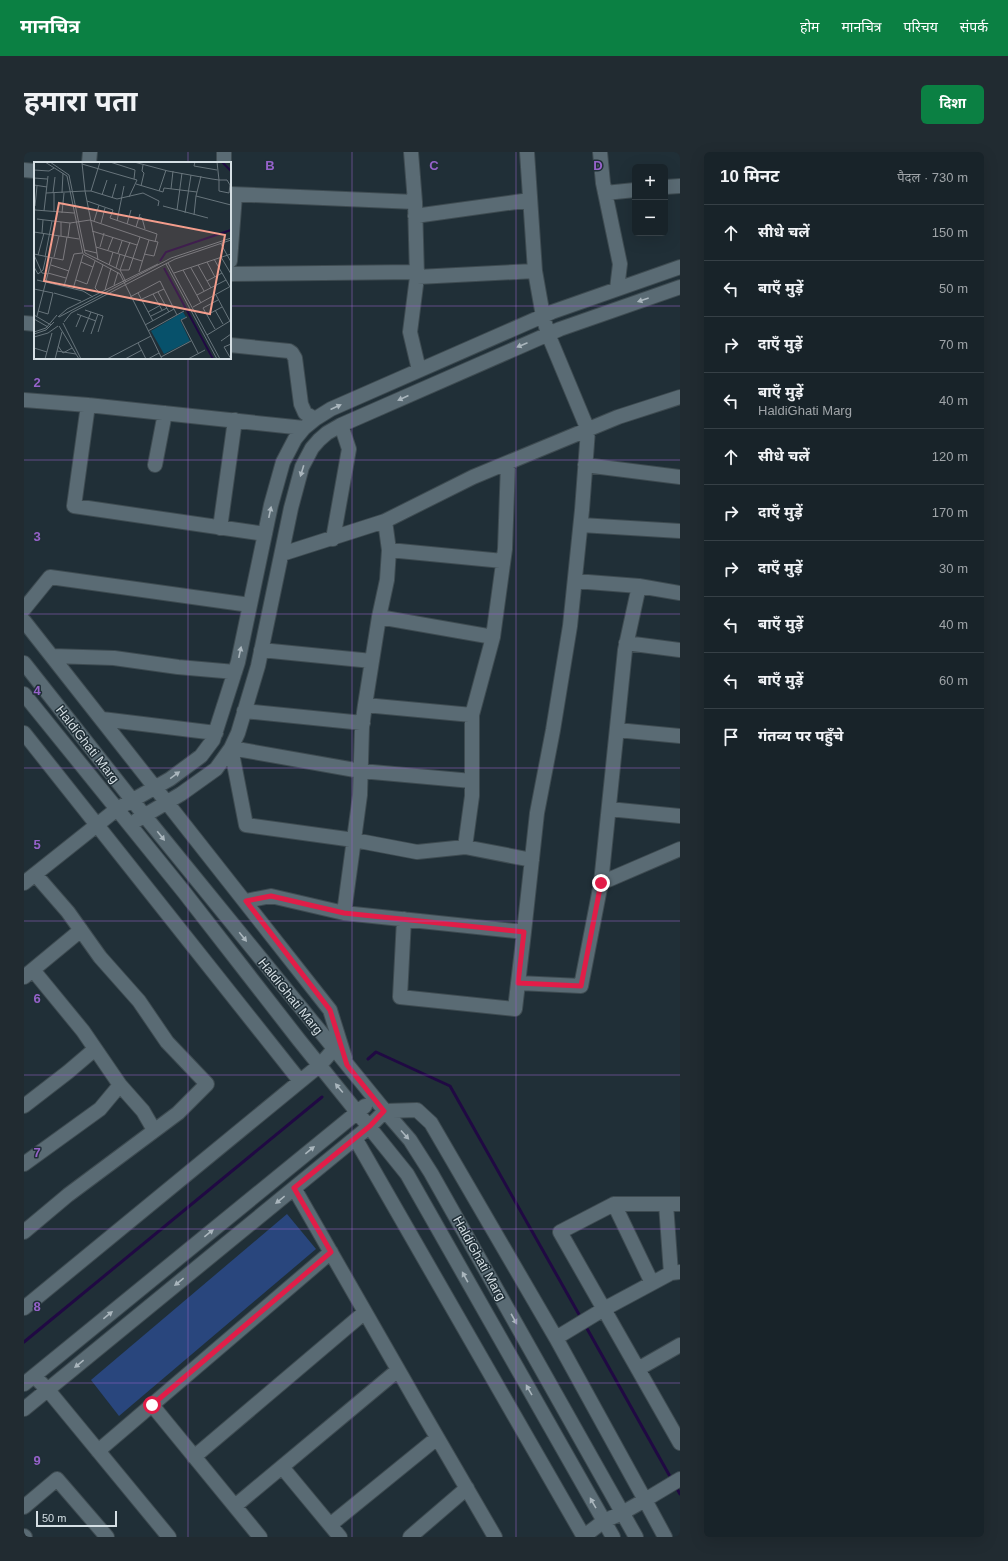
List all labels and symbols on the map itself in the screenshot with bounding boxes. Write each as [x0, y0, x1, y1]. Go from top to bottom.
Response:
text: B [265, 158, 275, 173]
text: C [429, 158, 439, 173]
text: D [593, 158, 603, 173]
inset map [34, 162, 231, 359]
one-way arrow [637, 297, 649, 303]
one-way arrow [515, 343, 527, 349]
text: 2 [33, 375, 41, 390]
one-way arrow [397, 395, 408, 401]
one-way arrow [330, 404, 341, 410]
one-way arrow [299, 465, 305, 477]
one-way arrow [267, 505, 273, 518]
text: 3 [33, 529, 41, 544]
one-way arrow [237, 646, 243, 659]
text: 4 [33, 683, 41, 698]
street label: HaldiGhati Marg [53, 703, 122, 786]
one-way arrow [170, 772, 180, 780]
one-way arrow [157, 831, 166, 842]
text: 5 [33, 837, 41, 852]
route end [592, 874, 610, 892]
one-way arrow [239, 932, 248, 942]
street label: HaldiGhati Marg [255, 955, 326, 1038]
text: 6 [33, 991, 41, 1006]
one-way arrow [334, 1083, 343, 1093]
one-way arrow [401, 1130, 410, 1140]
text: 7 [33, 1145, 41, 1160]
one-way arrow [305, 1146, 315, 1155]
one-way arrow [275, 1195, 285, 1204]
street label: HaldiGhati Marg [450, 1214, 509, 1303]
one-way arrow [204, 1228, 215, 1237]
one-way arrow [462, 1271, 468, 1283]
one-way arrow [174, 1278, 185, 1287]
text: 8 [33, 1299, 41, 1314]
one-way arrow [103, 1310, 114, 1319]
one-way arrow [510, 1313, 517, 1325]
one-way arrow [73, 1360, 84, 1369]
one-way arrow [526, 1384, 533, 1396]
route start [143, 1396, 161, 1414]
text: 9 [33, 1453, 41, 1468]
one-way arrow [590, 1497, 597, 1509]
scale bar [36, 1509, 117, 1528]

